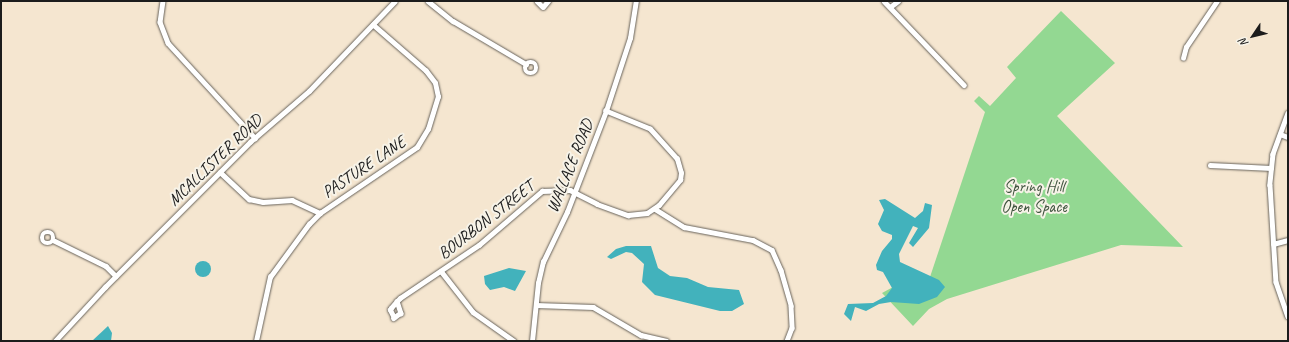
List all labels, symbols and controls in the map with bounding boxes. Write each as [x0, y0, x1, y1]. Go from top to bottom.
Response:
north arrow [1233, 16, 1273, 56]
text: N [1235, 36, 1251, 50]
street label: MCALLISTER ROAD [164, 110, 266, 210]
street label: WALLACE ROAD [542, 116, 598, 216]
street label: PASTURE LANE [318, 132, 410, 202]
street label: BOURBON STREET [434, 176, 538, 264]
park label: Spring Hill Open Space [1001, 177, 1067, 217]

